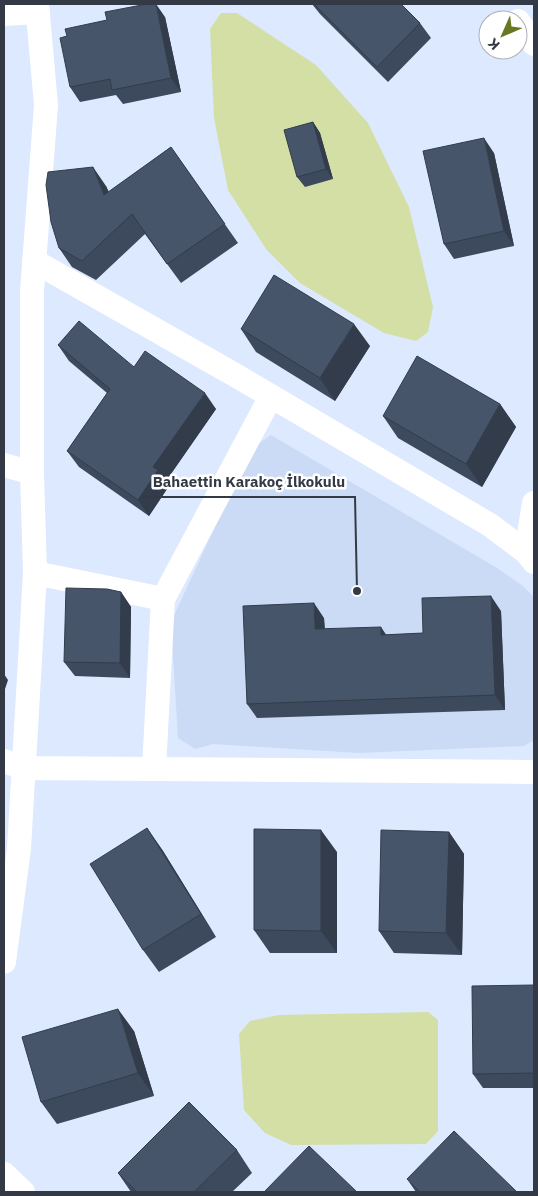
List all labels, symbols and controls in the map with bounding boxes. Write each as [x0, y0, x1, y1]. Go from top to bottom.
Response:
north arrow [478, 10, 528, 60]
text: K [484, 34, 504, 54]
callout: Bahaettin Karakoç İlkokulu [143, 467, 355, 497]
text: Bahaettin Karakoç İlkokulu [153, 472, 345, 491]

